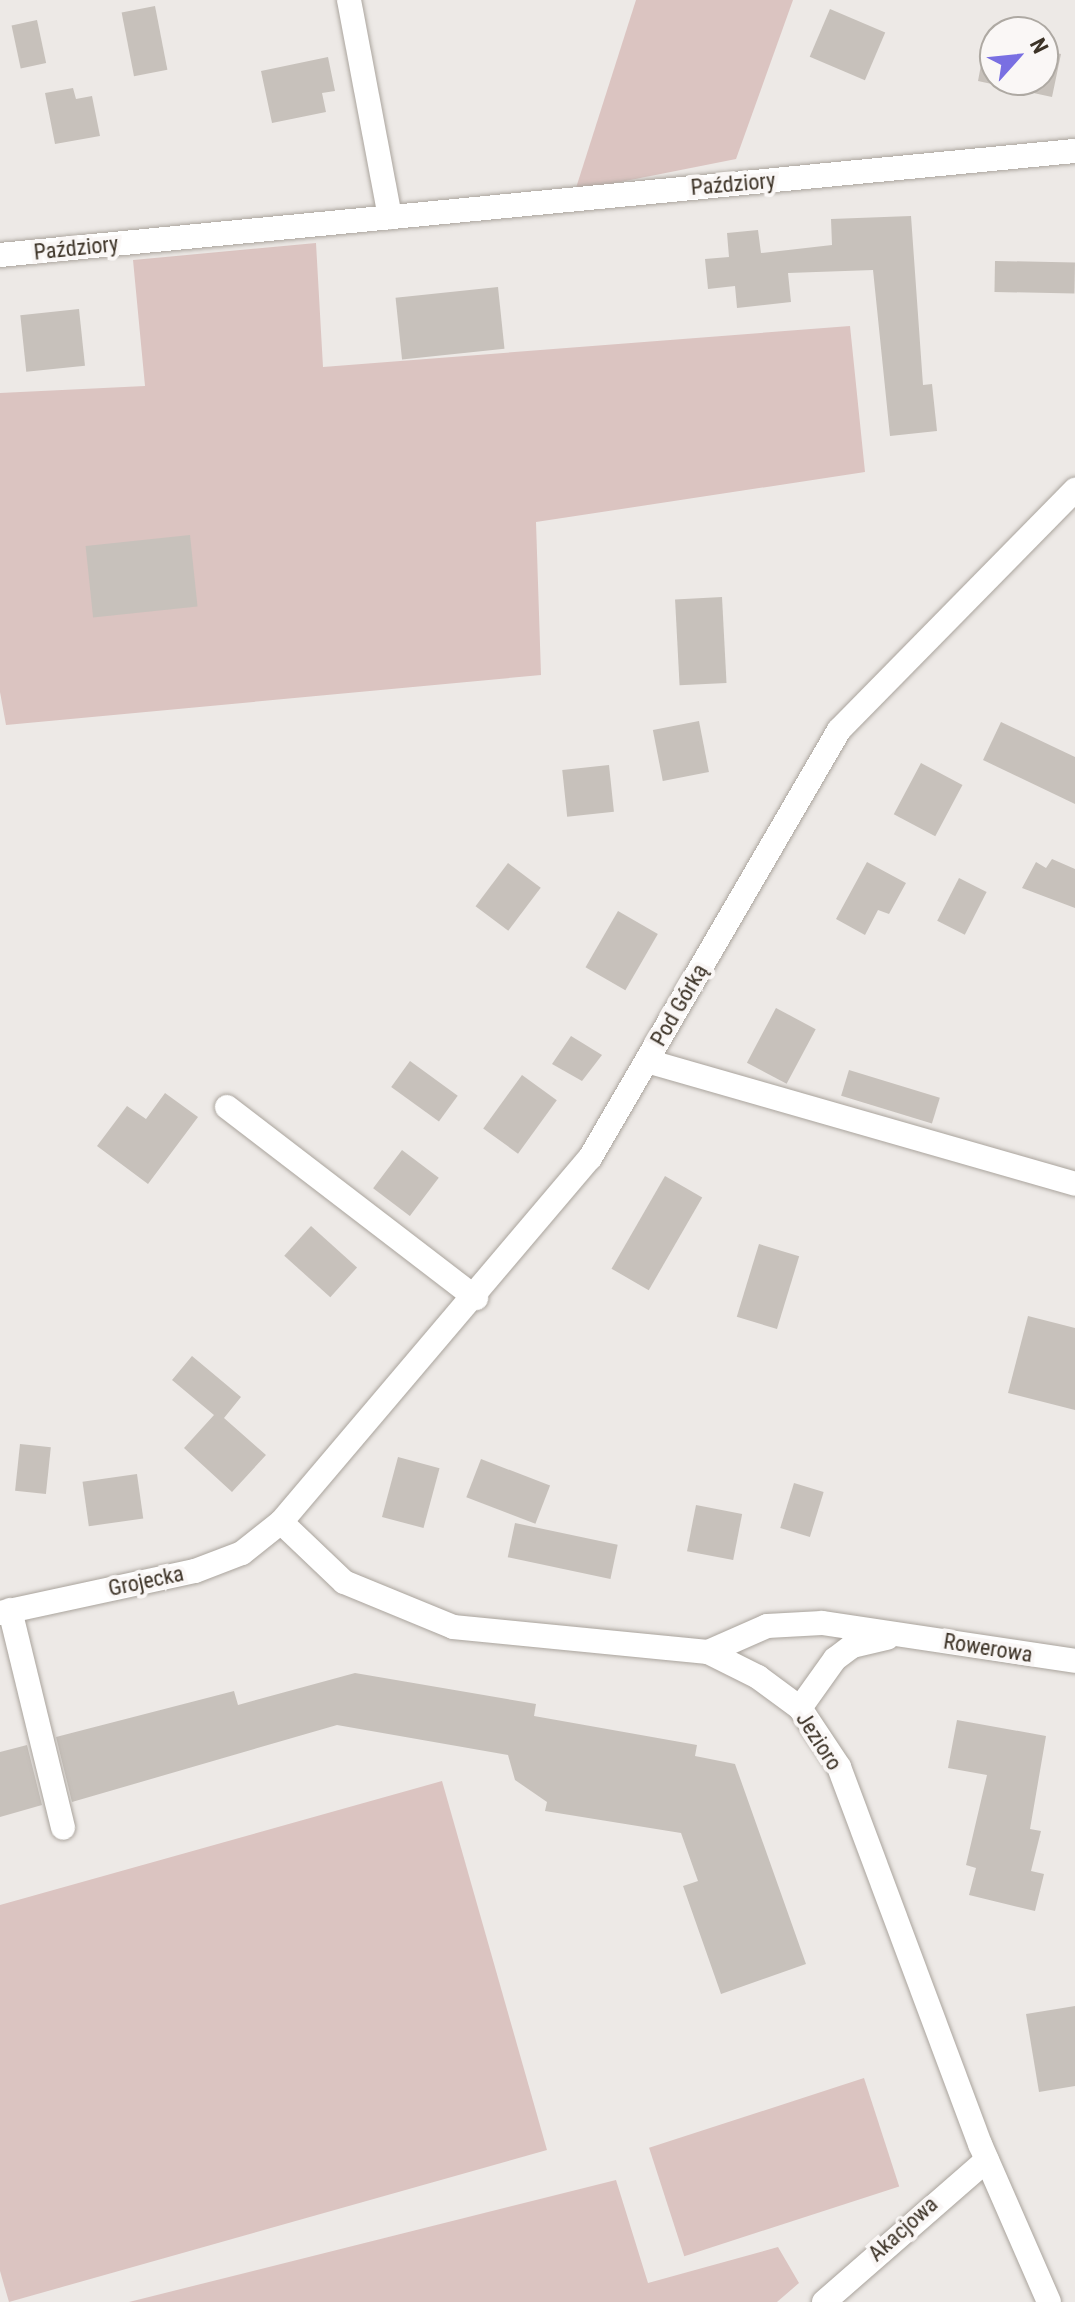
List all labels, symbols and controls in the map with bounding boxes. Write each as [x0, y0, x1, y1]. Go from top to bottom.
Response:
north arrow [979, 16, 1059, 96]
text: N [1025, 34, 1053, 57]
street label: Paździory [690, 167, 776, 201]
street label: Paździory [32, 230, 120, 266]
street label: Pod Górką [645, 959, 713, 1051]
street label: Grojecka [106, 1560, 186, 1602]
street label: Rowerowa [942, 1628, 1034, 1668]
street label: Jezioro [790, 1707, 848, 1775]
street label: Akacjowa [863, 2191, 943, 2267]

